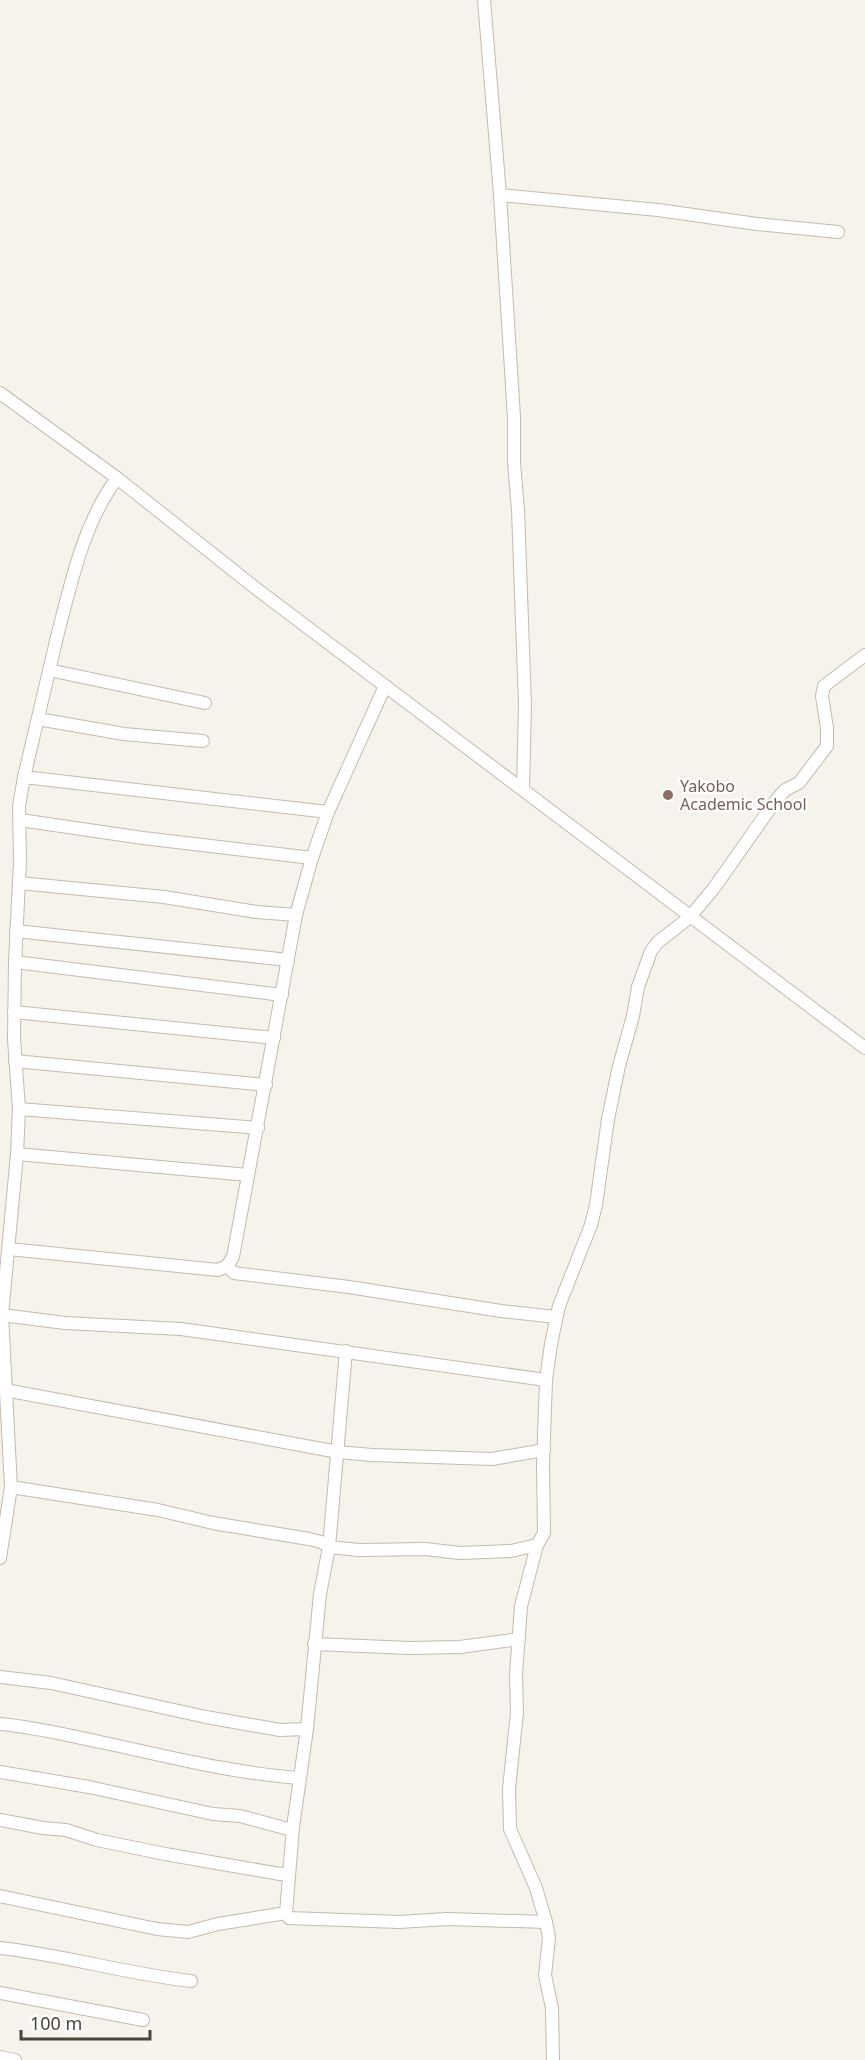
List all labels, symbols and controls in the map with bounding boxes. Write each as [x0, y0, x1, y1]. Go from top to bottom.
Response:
place label: Yakobo Academic School [680, 775, 807, 815]
marker: Yakobo Academic School [661, 788, 675, 802]
scale bar [21, 2003, 150, 2041]
text: 100 m [30, 2011, 82, 2035]

